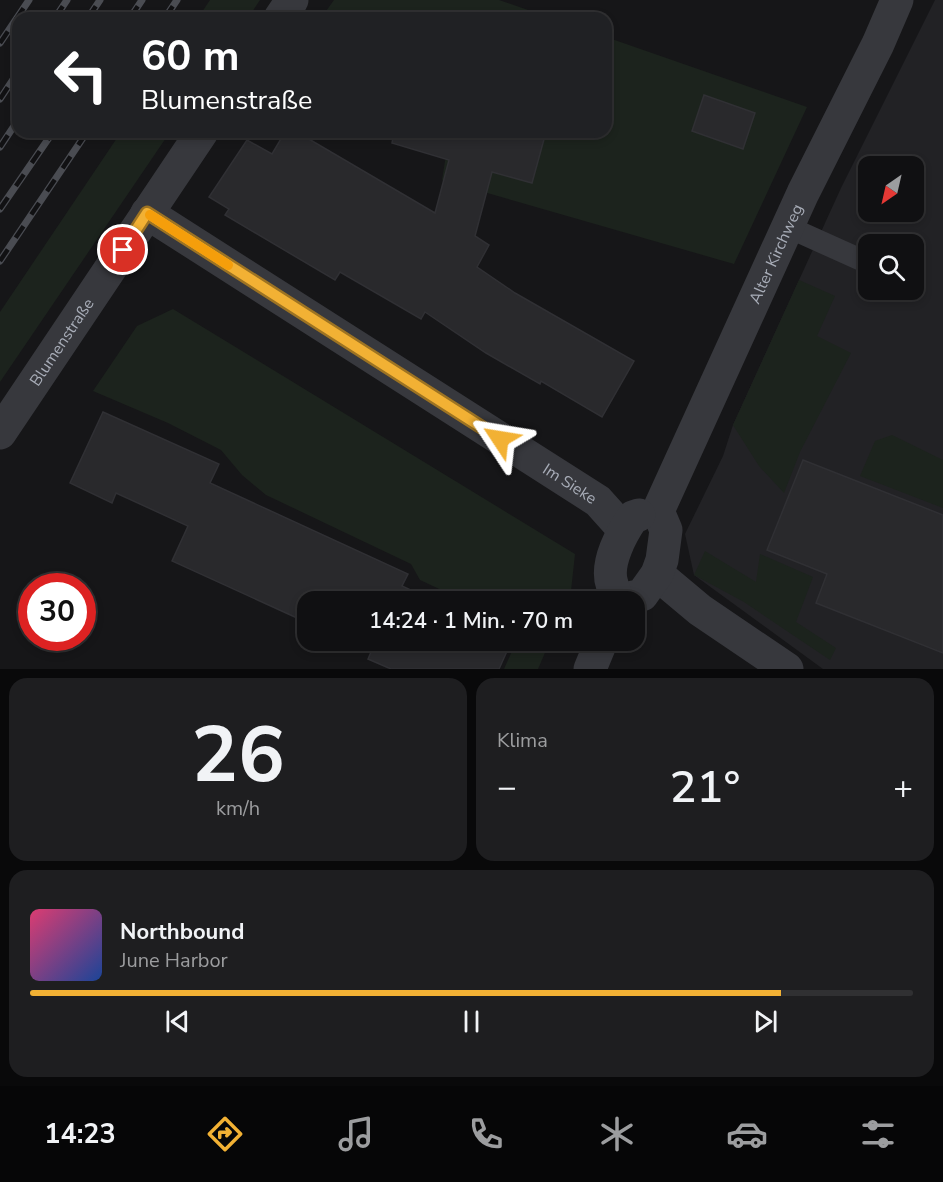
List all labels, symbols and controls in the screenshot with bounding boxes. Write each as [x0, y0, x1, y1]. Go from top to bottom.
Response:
text: 60 m [141, 28, 240, 85]
icon: left [42, 36, 120, 114]
text: Blumenstraße [141, 82, 312, 119]
north arrow [858, 156, 924, 222]
map controls [858, 156, 924, 300]
street label: Alter Kirchweg [744, 201, 809, 307]
pin [97, 224, 148, 275]
icon: arrive [106, 233, 139, 266]
button: search [858, 234, 924, 300]
street label: Blumenstraße [25, 294, 100, 391]
position arrow [468, 407, 532, 471]
street label: Im Sieke [538, 459, 601, 510]
speed limit sign: 30 [18, 573, 96, 651]
text: 14:24 · 1 Min. · 70 m [369, 606, 573, 636]
text: 26 [191, 702, 285, 809]
text: Klima [497, 727, 548, 754]
text: 21° [670, 757, 740, 818]
text: − [497, 765, 517, 810]
text: + [893, 765, 913, 810]
text: km/h [216, 795, 260, 822]
text: Northbound [120, 917, 244, 947]
text: June Harbor [120, 947, 228, 974]
icon: previous [161, 1005, 194, 1038]
icon: pause [455, 1005, 488, 1038]
icon: next [749, 1005, 782, 1038]
icon: directions [204, 1113, 246, 1155]
icon: music [335, 1113, 377, 1155]
icon: phone [465, 1113, 507, 1155]
icon: climate [596, 1113, 638, 1155]
icon: car [726, 1113, 768, 1155]
icon: filters [857, 1113, 899, 1155]
text: 14:23 [44, 1116, 116, 1153]

